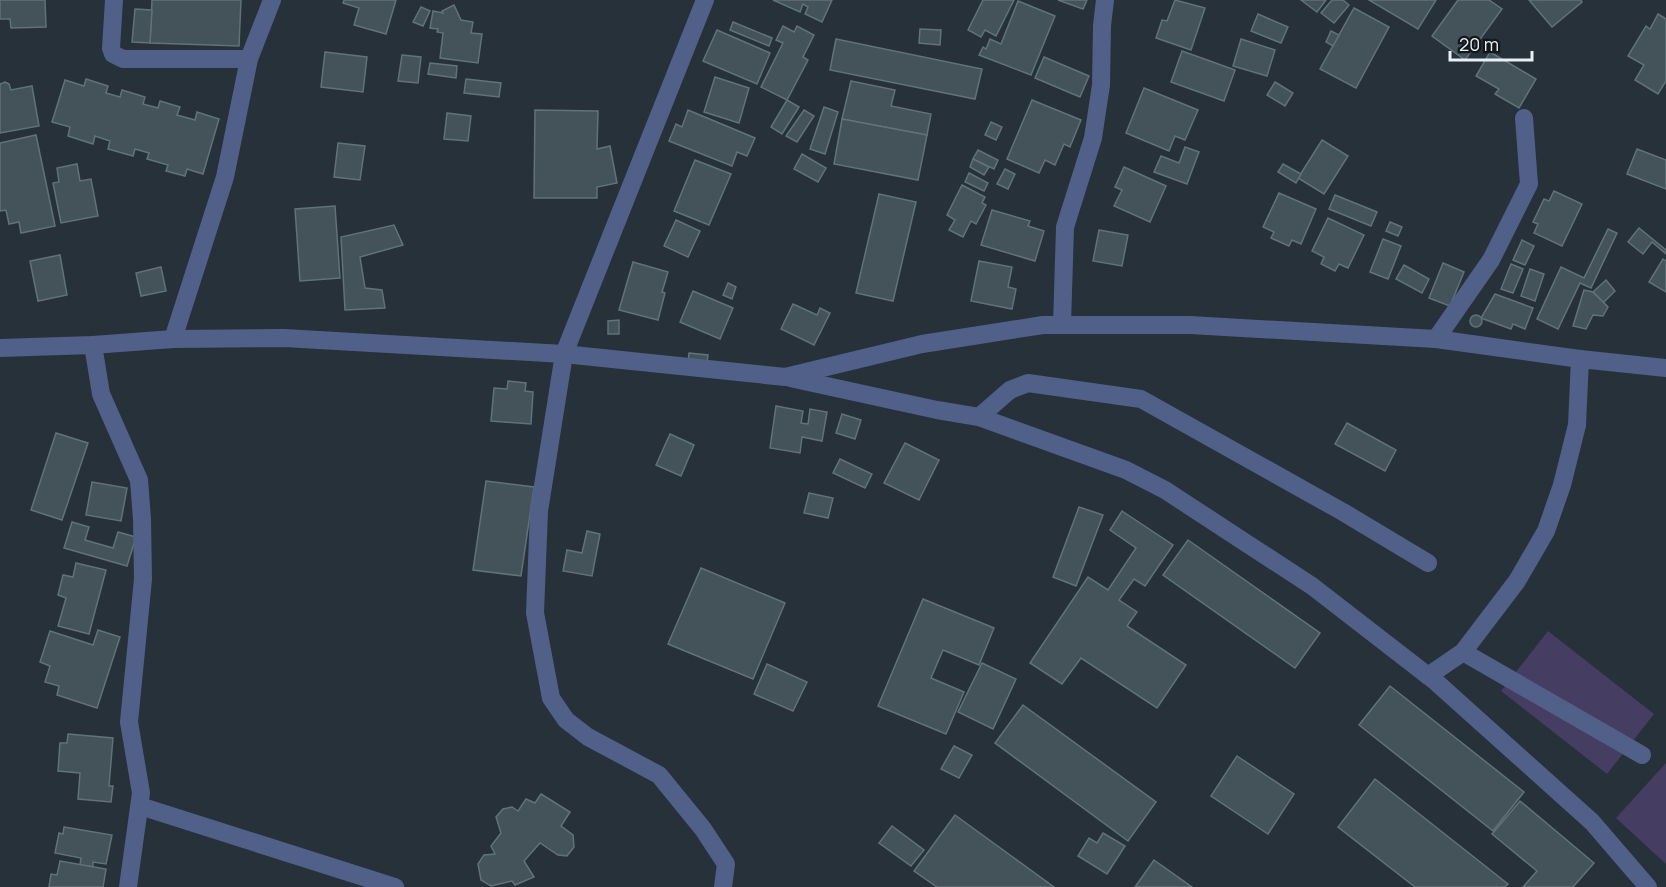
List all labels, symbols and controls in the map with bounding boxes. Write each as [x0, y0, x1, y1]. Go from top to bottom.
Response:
scale bar [1450, 24, 1532, 62]
text: 20 m [1459, 32, 1499, 56]

